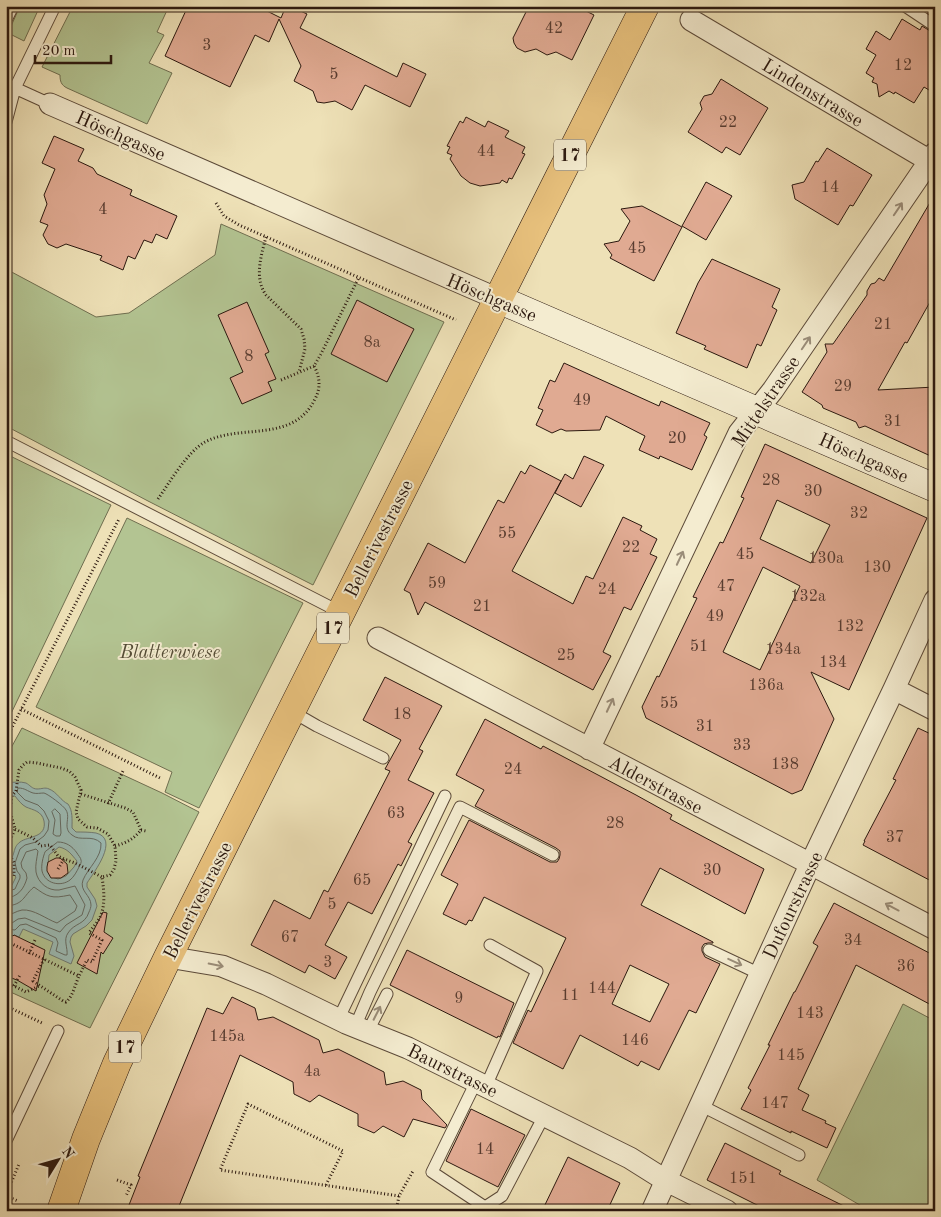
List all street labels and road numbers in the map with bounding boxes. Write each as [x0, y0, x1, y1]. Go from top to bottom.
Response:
street label: Lindenstrasse [758, 57, 866, 132]
street label: Höschgasse [72, 109, 168, 166]
road number: 17 [554, 140, 586, 170]
street label: Höschgasse [443, 272, 539, 327]
street label: Mittelstrasse [730, 353, 804, 451]
street label: Höschgasse [815, 431, 911, 488]
street label: Bellerivestrasse [342, 477, 418, 601]
road number: 17 [317, 612, 349, 644]
street label: Alderstrasse [605, 754, 705, 819]
street label: Bellerivestrasse [161, 839, 237, 963]
street label: Dufourstrasse [761, 850, 827, 963]
road number: 17 [109, 1032, 141, 1062]
street label: Baurstrasse [404, 1042, 500, 1102]

